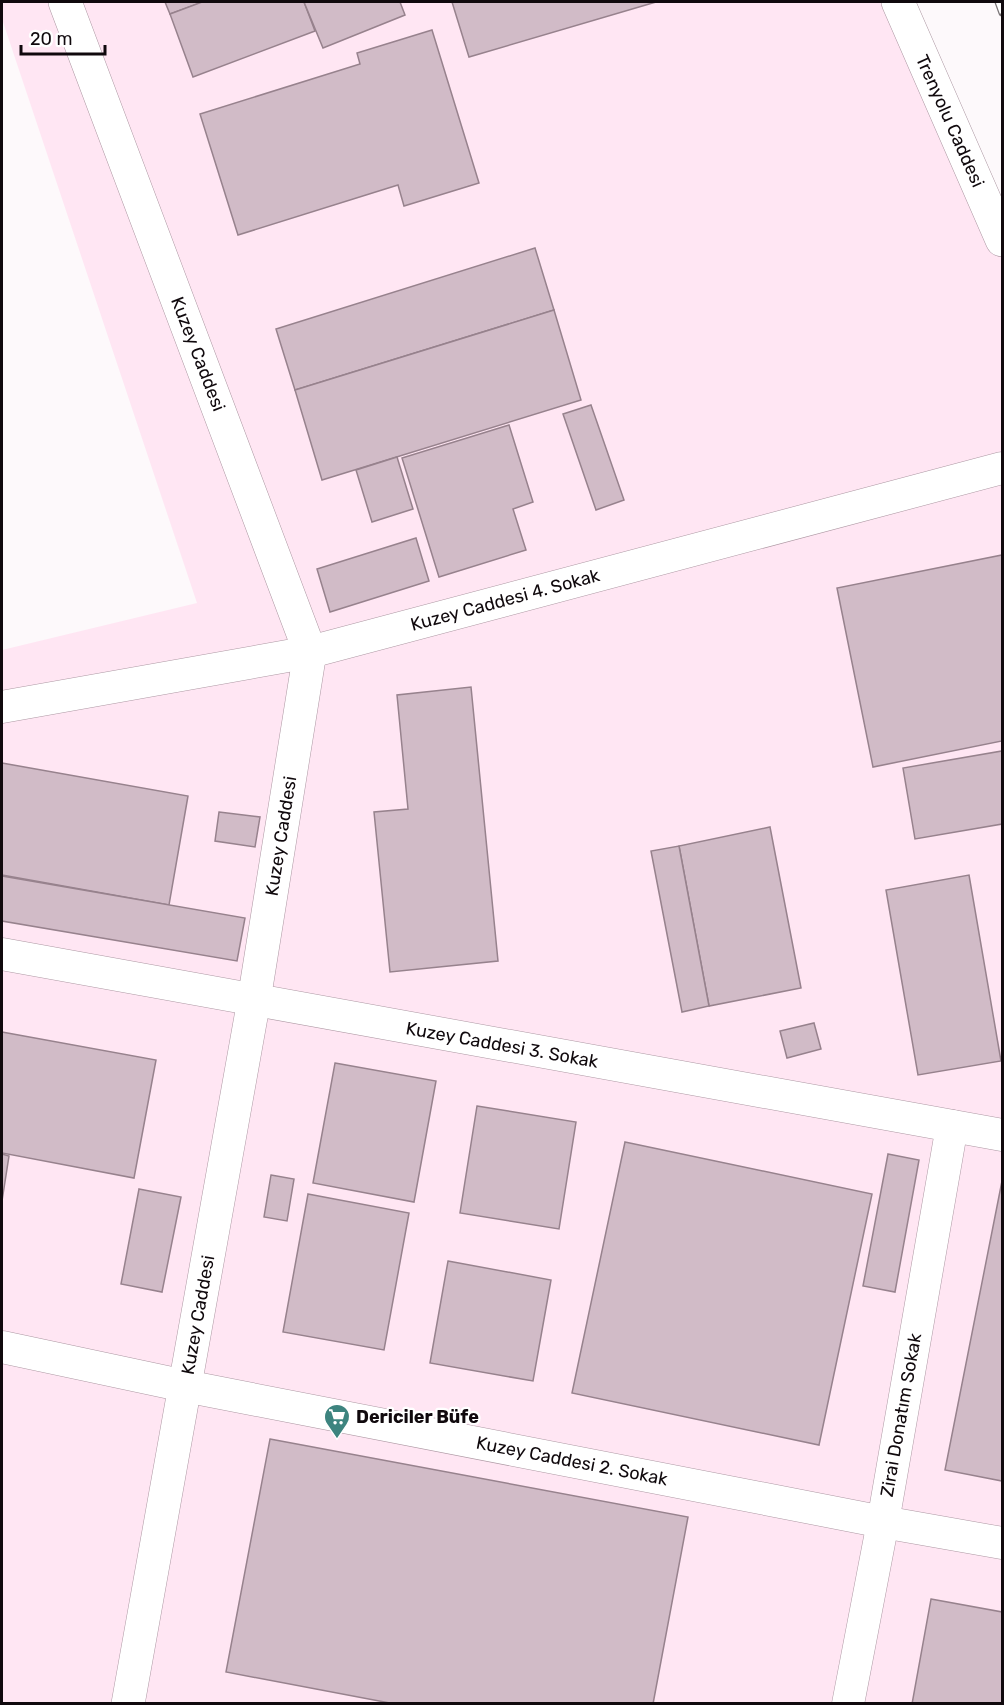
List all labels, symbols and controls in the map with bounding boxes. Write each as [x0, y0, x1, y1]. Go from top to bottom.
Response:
scale bar [21, 18, 105, 56]
text: 20 m [30, 28, 72, 50]
street label: Trenyolu Caddesi [911, 51, 989, 191]
street label: Kuzey Caddesi [166, 294, 230, 414]
street label: Kuzey Caddesi 4. Sokak [408, 564, 603, 636]
street label: Kuzey Caddesi [261, 775, 301, 897]
street label: Kuzey Caddesi 3. Sokak [404, 1017, 601, 1073]
street label: Kuzey Caddesi [177, 1254, 219, 1376]
street label: Zirai Donatım Sokak [876, 1331, 926, 1499]
supermarket icon: Dericiler Büfe [322, 1402, 352, 1440]
place label: Dericiler Büfe [356, 1406, 479, 1428]
street label: Kuzey Caddesi 2. Sokak [474, 1432, 670, 1491]

